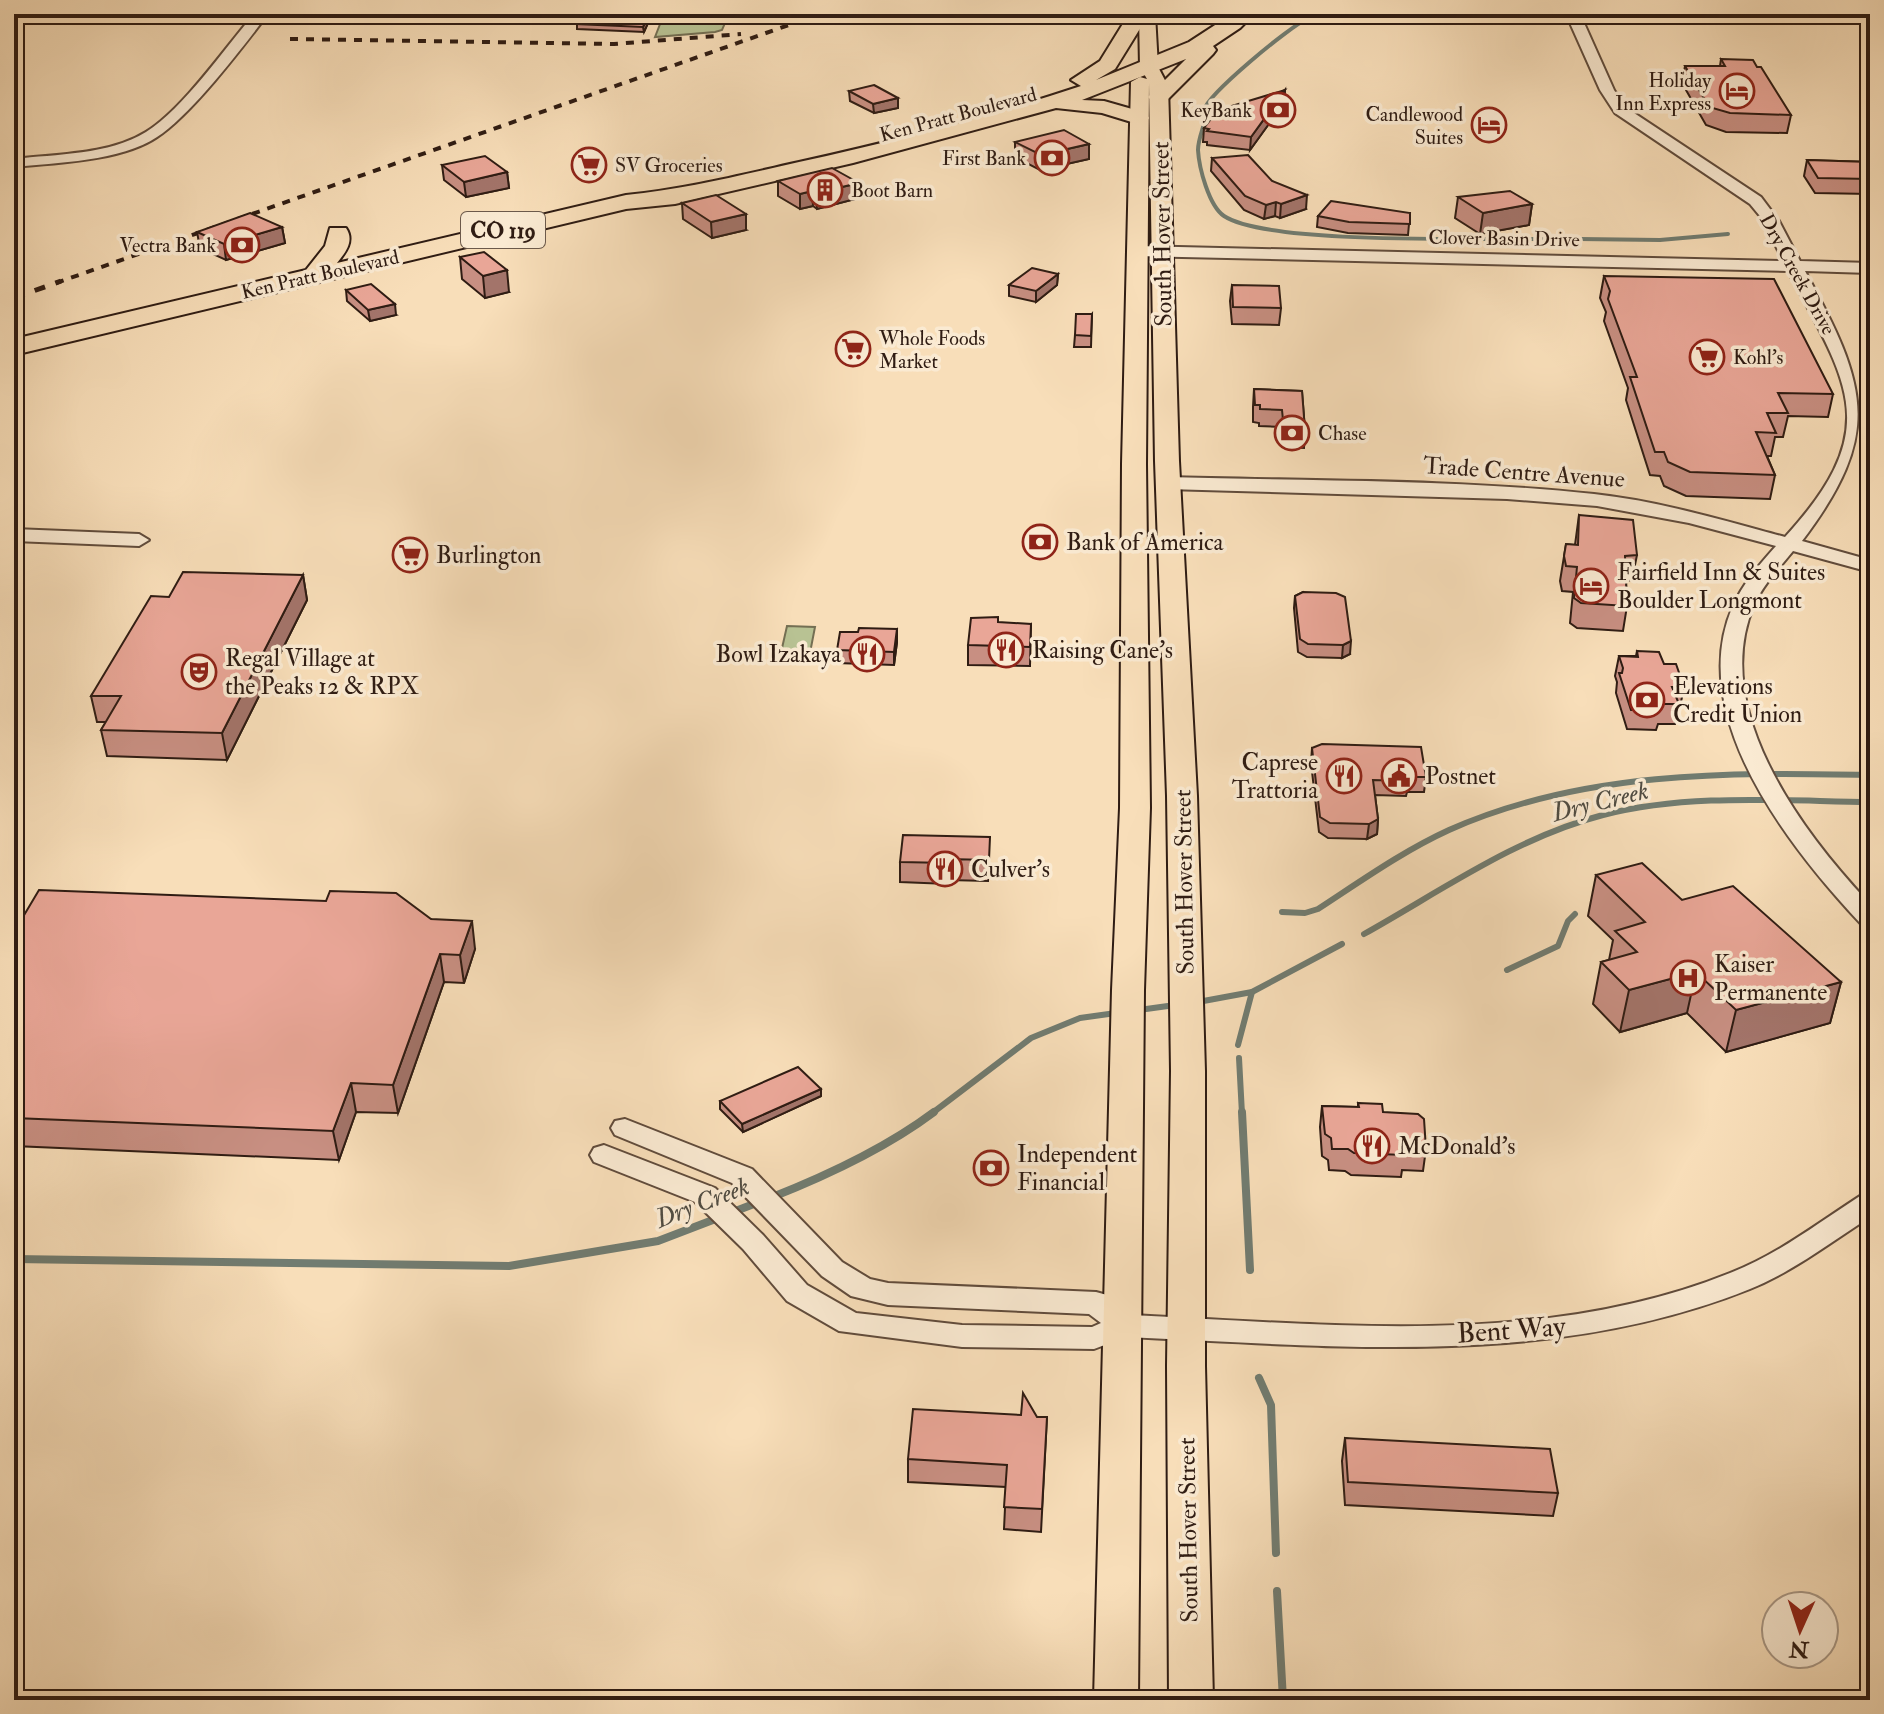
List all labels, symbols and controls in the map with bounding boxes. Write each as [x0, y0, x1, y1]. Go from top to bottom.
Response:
place label: Holiday Inn Express [1615, 68, 1712, 117]
hotel icon: Holiday Inn Express [1718, 72, 1756, 110]
street label: Ken Pratt Boulevard [877, 81, 1039, 147]
bank icon: KeyBank [1259, 91, 1297, 129]
place label: KeyBank [1180, 98, 1252, 123]
place label: Candlewood Suites [1365, 102, 1463, 150]
hotel icon: Candlewood Suites [1470, 106, 1508, 144]
bank icon: First Bank [1033, 139, 1071, 177]
street label: South Hover Street [1145, 141, 1180, 327]
supermarket icon: SV Groceries [570, 146, 608, 184]
place label: First Bank [942, 146, 1026, 171]
place label: SV Groceries [615, 153, 723, 178]
building icon: Boot Barn [806, 171, 844, 209]
place label: Boot Barn [851, 178, 933, 203]
street label: Dry Creek Drive [1754, 209, 1841, 339]
road number: CO 119 [461, 212, 545, 248]
street label: Clover Basin Drive [1428, 225, 1580, 252]
bank icon: Vectra Bank [223, 226, 261, 264]
place label: Vectra Bank [119, 233, 216, 258]
street label: Ken Pratt Boulevard [239, 244, 402, 305]
place label: Whole Foods Market [878, 326, 985, 374]
supermarket icon: Whole Foods Market [834, 330, 872, 368]
supermarket icon: Kohl's [1688, 338, 1726, 376]
place label: Kohl's [1733, 345, 1784, 370]
bank icon: Chase [1273, 414, 1311, 452]
place label: Chase [1318, 421, 1367, 446]
street label: Trade Centre Avenue [1422, 450, 1626, 495]
bank icon: Bank of America [1021, 523, 1059, 561]
place label: Bank of America [1066, 527, 1225, 558]
supermarket icon: Burlington [391, 536, 429, 574]
place label: Burlington [436, 540, 541, 571]
place label: Fairfield Inn & Suites Boulder Longmont [1617, 557, 1825, 616]
hotel icon: Fairfield Inn & Suites Boulder Longmont [1572, 567, 1610, 605]
restaurant icon: Raising Cane's [987, 631, 1025, 669]
restaurant icon: Bowl Izakaya [848, 635, 886, 673]
place label: Raising Cane's [1032, 635, 1173, 666]
place label: Bowl Izakaya [716, 639, 842, 670]
place label: Regal Village at the Peaks 12 & RPX [225, 643, 419, 702]
theatre icon: Regal Village at the Peaks 12 & RPX [180, 653, 218, 691]
place label: Elevations Credit Union [1673, 671, 1802, 730]
bank icon: Elevations Credit Union [1628, 681, 1666, 719]
place label: Caprese Trattoria [1232, 747, 1319, 806]
restaurant icon: Caprese Trattoria [1325, 757, 1363, 795]
public building icon: Postnet [1380, 757, 1418, 795]
place label: Postnet [1425, 761, 1496, 792]
water label: Dry Creek [1548, 775, 1652, 830]
street label: South Hover Street [1167, 789, 1202, 975]
restaurant icon: Culver's [926, 850, 964, 888]
place label: Culver's [971, 854, 1050, 885]
place label: Kaiser Permanente [1714, 949, 1827, 1008]
hospital icon: Kaiser Permanente [1669, 959, 1707, 997]
restaurant icon: McDonald's [1353, 1127, 1391, 1165]
place label: McDonald's [1398, 1131, 1516, 1162]
place label: Independent Financial [1017, 1139, 1137, 1198]
bank icon: Independent Financial [972, 1149, 1010, 1187]
water label: Dry Creek [650, 1170, 754, 1236]
street label: Bent Way [1456, 1309, 1567, 1352]
street label: South Hover Street [1171, 1437, 1206, 1623]
north arrow [1760, 1590, 1840, 1670]
text: N [1788, 1634, 1811, 1664]

